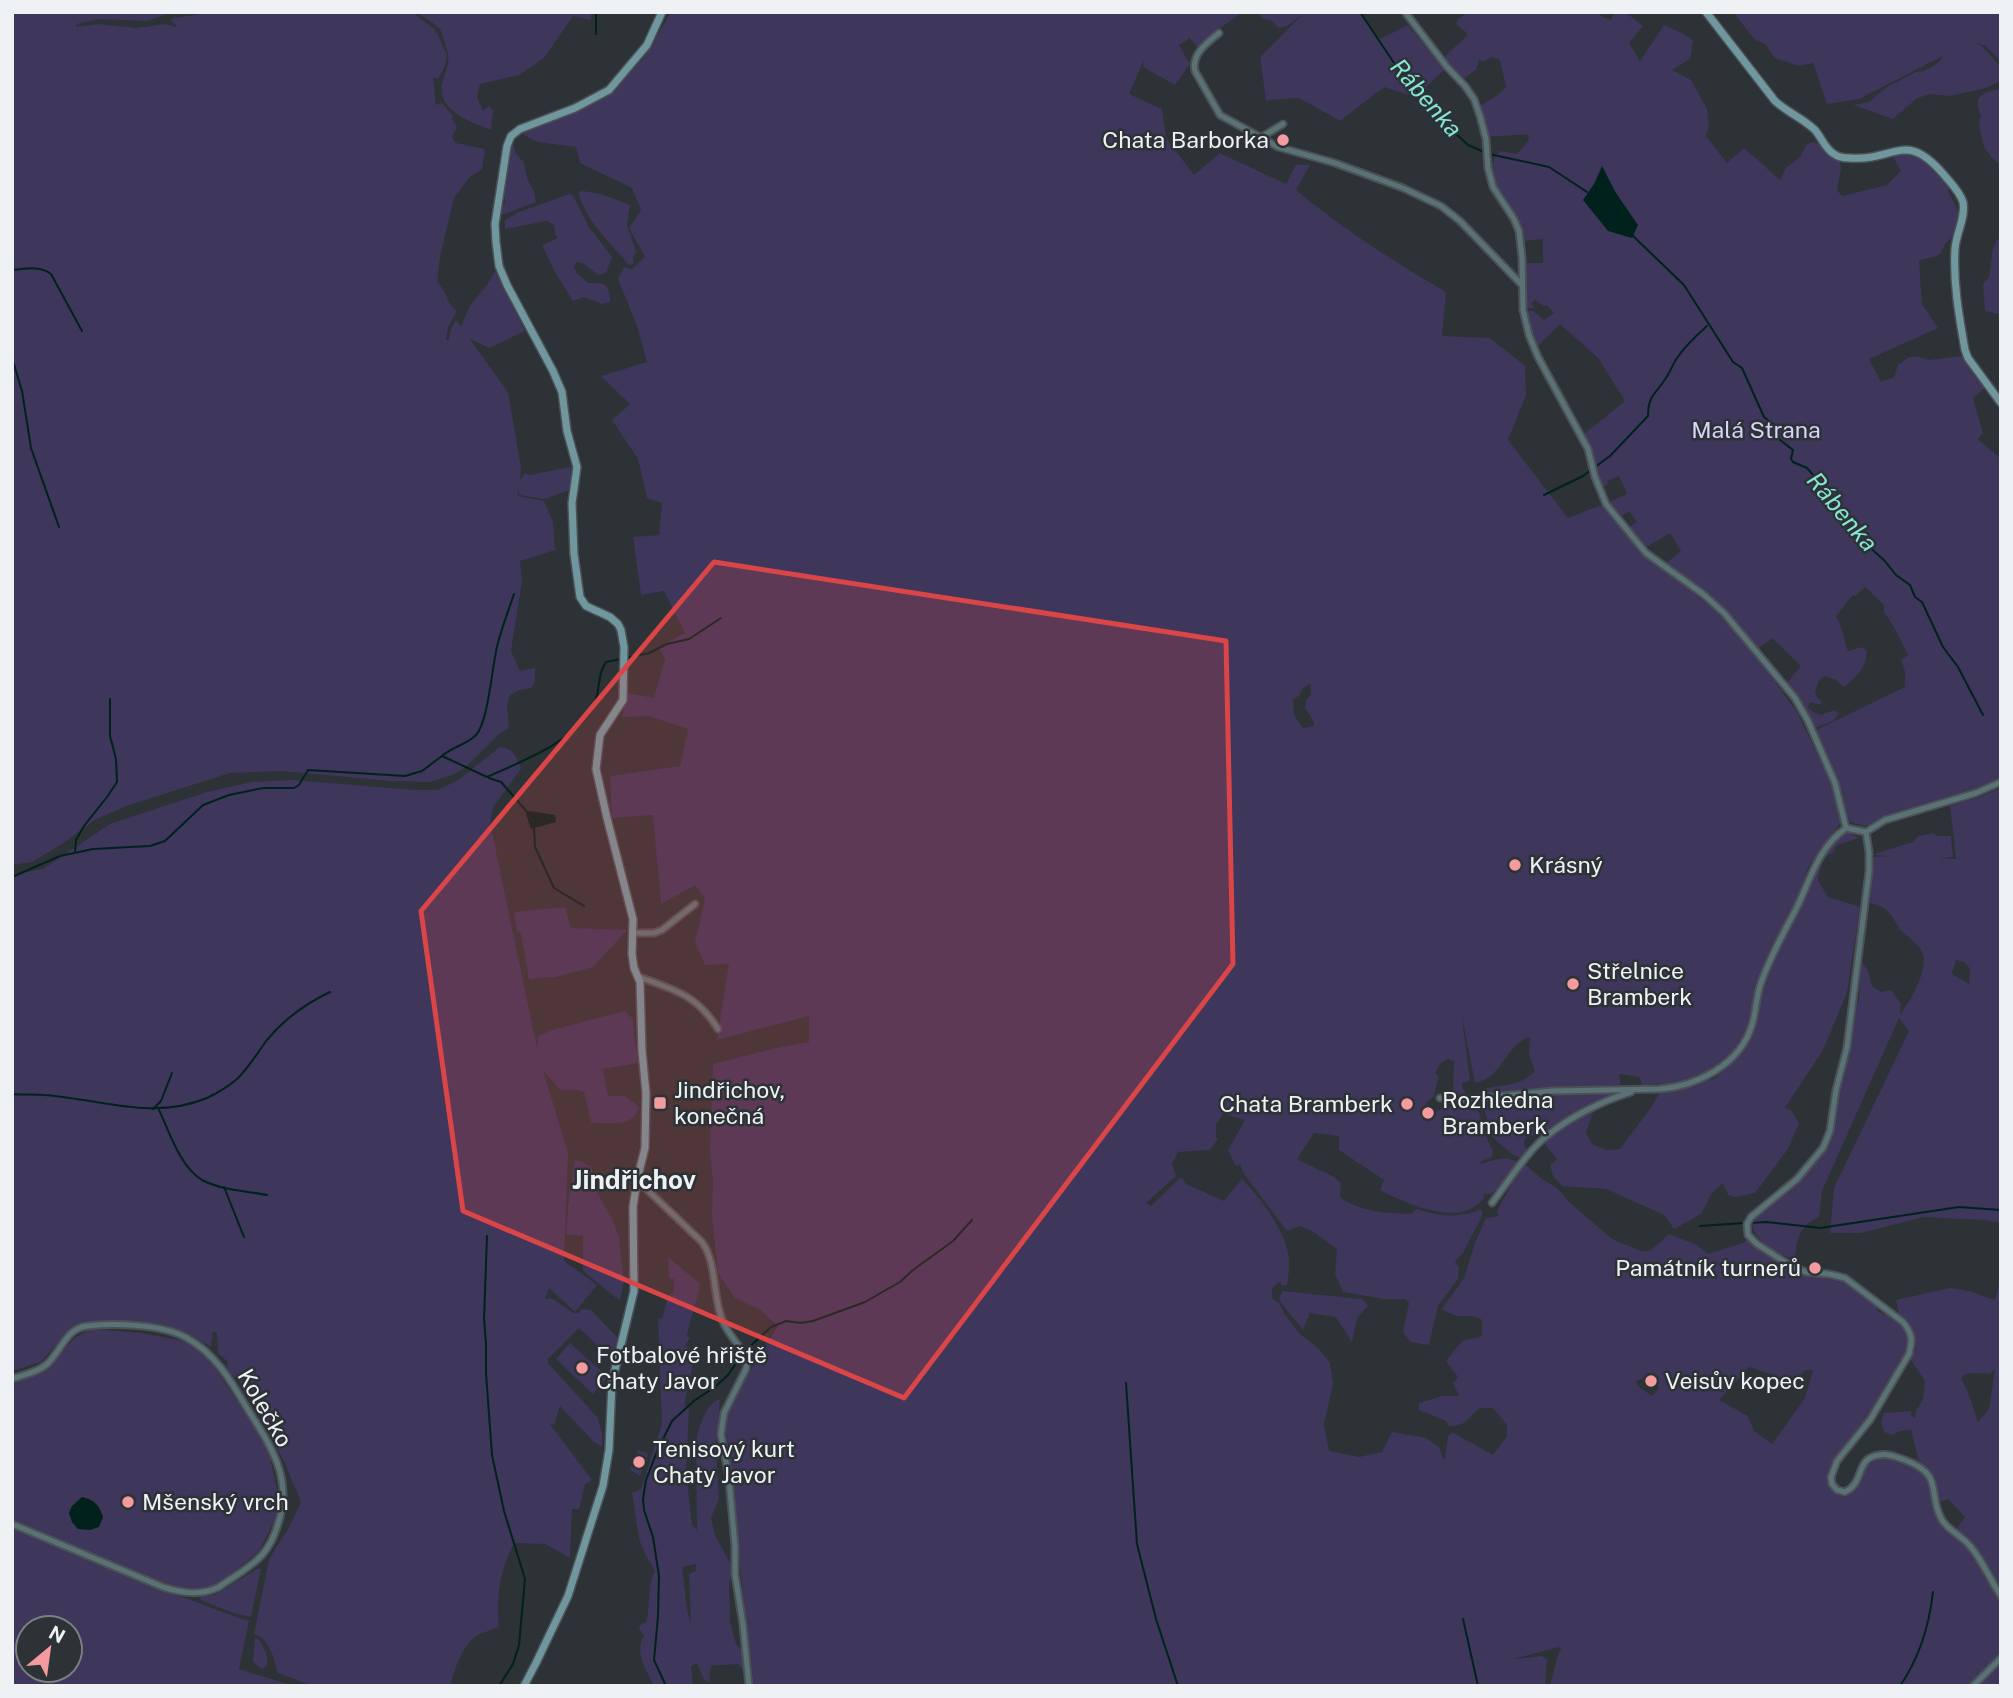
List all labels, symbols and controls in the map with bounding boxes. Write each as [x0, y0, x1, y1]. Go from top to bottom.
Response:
water label: Rábenka [1385, 53, 1468, 142]
place label: Chata Barborka [1102, 126, 1269, 153]
marker: Chata Barborka [1275, 132, 1291, 148]
park label: Malá Strana [1691, 416, 1821, 443]
water label: Rábenka [1802, 466, 1884, 556]
place label: Krásný [1529, 851, 1603, 878]
marker: Krásný [1507, 857, 1523, 873]
place label: Střelnice Bramberk [1587, 957, 1692, 1010]
marker: Střelnice Bramberk [1565, 976, 1581, 992]
place label: Jindřichov, konečná [674, 1076, 785, 1129]
place label: Rozhledna Bramberk [1442, 1086, 1553, 1139]
place label: Chata Bramberk [1219, 1090, 1393, 1117]
marker: Jindřichov, konečná [652, 1095, 668, 1111]
marker: Chata Bramberk [1399, 1096, 1415, 1112]
marker: Rozhledna Bramberk [1420, 1105, 1436, 1121]
district label: Jindřichov [572, 1164, 697, 1195]
place label: Památník turnerů [1615, 1254, 1801, 1281]
marker: Památník turnerů [1807, 1260, 1823, 1276]
place label: Fotbalové hřiště Chaty Javor [596, 1341, 767, 1394]
marker: Fotbalové hřiště Chaty Javor [574, 1360, 590, 1376]
street label: Kolečko [232, 1364, 298, 1451]
place label: Veisův kopec [1665, 1367, 1805, 1394]
marker: Veisův kopec [1643, 1373, 1659, 1389]
place label: Tenisový kurt Chaty Javor [653, 1435, 795, 1488]
marker: Tenisový kurt Chaty Javor [631, 1454, 647, 1470]
place label: Mšenský vrch [142, 1488, 289, 1515]
marker: Mšenský vrch [120, 1494, 136, 1510]
north arrow [14, 1614, 84, 1684]
text: N [45, 1621, 69, 1647]

